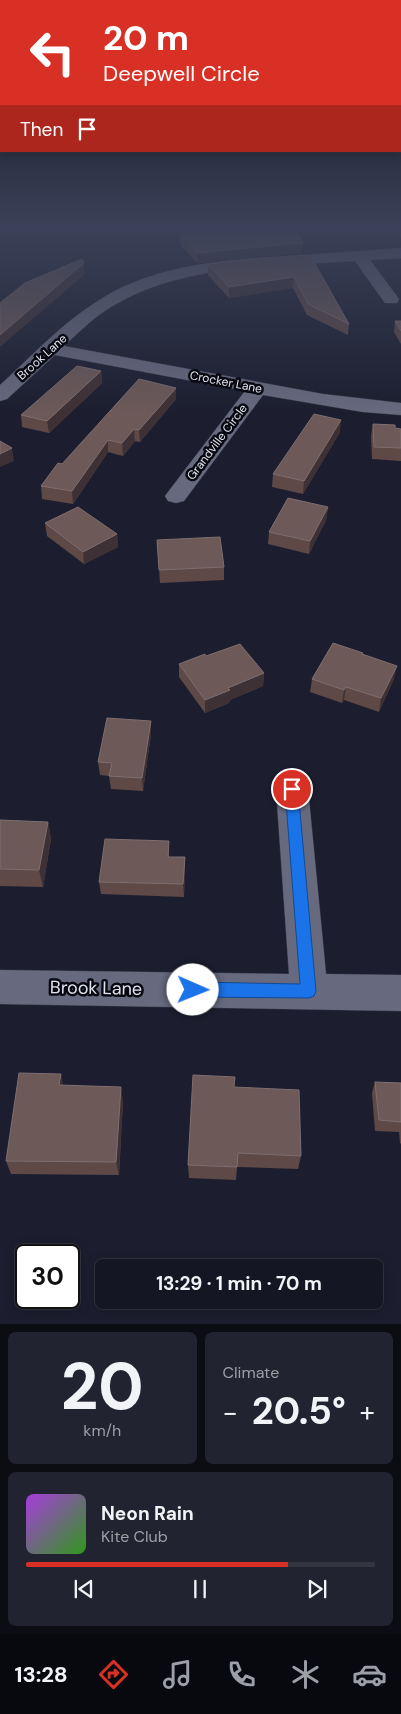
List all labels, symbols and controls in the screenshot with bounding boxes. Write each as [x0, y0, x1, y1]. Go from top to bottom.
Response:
text: 20 m [103, 15, 189, 61]
icon: left [20, 20, 85, 85]
text: Deepwell Circle [103, 59, 260, 88]
icon: arrive [73, 115, 101, 143]
text: Then [20, 117, 63, 142]
street label: Brook Lane [14, 330, 70, 384]
street label: Crocker Lane [188, 367, 264, 397]
street label: Grandville Circle [183, 401, 251, 483]
pin [271, 768, 313, 810]
icon: arrive [278, 775, 306, 803]
position arrow [166, 963, 218, 1015]
street label: Brook Lane [50, 975, 142, 1001]
speed limit sign: 30 [15, 1244, 80, 1309]
text: 13:29 · 1 min · 70 m [156, 1271, 322, 1296]
text: 20 [61, 1345, 144, 1429]
text: Climate [223, 1362, 279, 1383]
text: 20.5° [252, 1386, 346, 1436]
text: − [223, 1394, 238, 1431]
text: + [360, 1394, 375, 1431]
text: km/h [83, 1420, 121, 1441]
text: Neon Rain [101, 1501, 194, 1526]
text: Kite Club [101, 1526, 168, 1547]
icon: previous [70, 1575, 98, 1603]
icon: pause [186, 1575, 214, 1603]
icon: next [303, 1575, 331, 1603]
icon: directions [96, 1657, 131, 1692]
icon: music [160, 1657, 195, 1692]
icon: phone [224, 1657, 259, 1692]
icon: climate [288, 1657, 323, 1692]
icon: car [352, 1657, 387, 1692]
text: 13:28 [14, 1660, 68, 1689]

